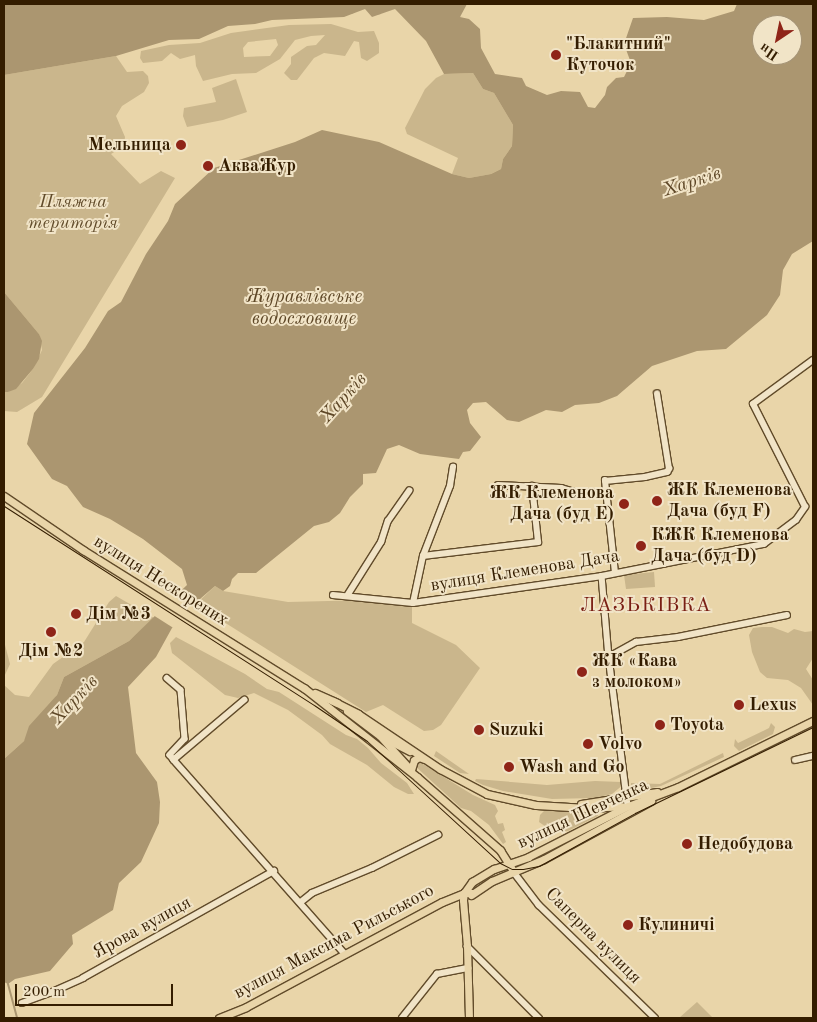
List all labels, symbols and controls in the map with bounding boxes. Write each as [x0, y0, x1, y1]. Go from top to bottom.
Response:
north arrow [752, 15, 802, 65]
place label: "Блакитний" Куточок [566, 34, 671, 76]
text: Пн [757, 40, 781, 63]
marker: "Блакитний" Куточок [550, 49, 562, 61]
place label: Мельница [88, 134, 171, 156]
marker: Мельница [175, 139, 187, 151]
place label: АкваЖур [218, 155, 296, 177]
marker: АкваЖур [202, 160, 214, 172]
water label: Харків [660, 163, 724, 203]
park label: Пляжна територія [28, 192, 118, 234]
water label: Журавлівське водосховище [246, 287, 362, 331]
water label: Харків [315, 369, 373, 429]
place label: ЖК Клеменова Дача (буд F) [667, 480, 792, 522]
place label: ЖК Клеменова Дача (буд Е) [489, 483, 614, 526]
marker: ЖК Клеменова Дача (буд F) [651, 495, 663, 507]
marker: ЖК Клеменова Дача (буд Е) [618, 498, 630, 510]
place label: КЖК Клеменова Дача (буд D) [651, 525, 789, 568]
street label: вулиця Нескорених [90, 531, 232, 631]
marker: КЖК Клеменова Дача (буд D) [635, 540, 647, 552]
street label: вулиця Клеменова Дача [429, 545, 621, 597]
district label: ЛАЗЬКІВКА [579, 594, 713, 618]
place label: Дім №3 [86, 603, 151, 625]
marker: Дім №3 [70, 608, 82, 620]
marker: Дім №2 [45, 626, 57, 638]
place label: Дім №2 [19, 640, 83, 662]
place label: ЖК «Кава з молоком» [592, 651, 682, 694]
marker: ЖК «Кава з молоком» [576, 666, 588, 678]
water label: Харків [46, 671, 104, 731]
place label: Lexus [749, 694, 797, 716]
marker: Lexus [733, 699, 745, 711]
place label: Toyota [670, 714, 724, 736]
place label: Suzuki [489, 719, 544, 741]
marker: Toyota [654, 719, 666, 731]
marker: Suzuki [473, 724, 485, 736]
place label: Volvo [598, 733, 642, 755]
marker: Volvo [582, 738, 594, 750]
place label: Wash and Go [519, 756, 625, 778]
marker: Wash and Go [503, 761, 515, 773]
street label: вулиця Шевченка [514, 774, 652, 854]
place label: Недобудова [697, 833, 793, 855]
marker: Недобудова [681, 838, 693, 850]
street label: вулиця Максима Рильського [230, 880, 438, 1004]
street label: Саперна вулиця [540, 883, 646, 989]
street label: Ярова вулиця [89, 892, 195, 964]
place label: Кулиничі [638, 914, 715, 936]
marker: Кулиничі [622, 919, 634, 931]
scale bar [18, 974, 175, 1006]
text: 200 m [23, 985, 65, 1000]

